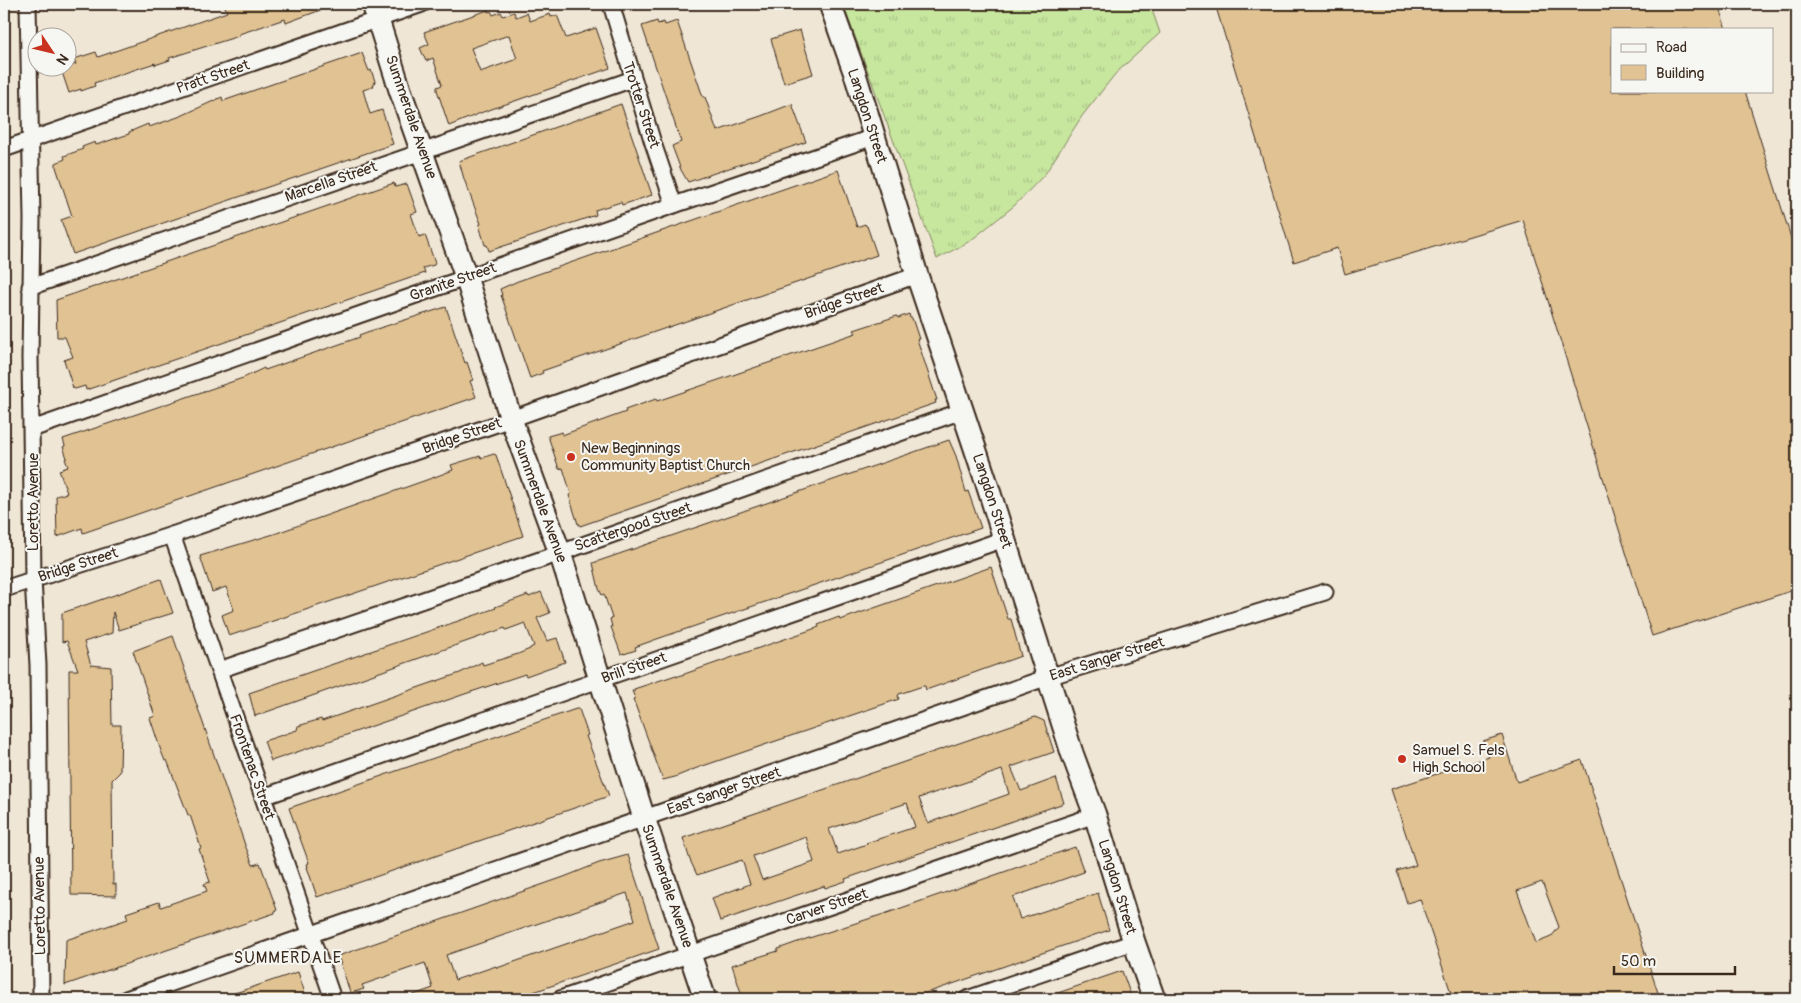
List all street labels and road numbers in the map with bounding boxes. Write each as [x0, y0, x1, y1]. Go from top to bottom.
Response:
street label: Summerdale Avenue [381, 53, 441, 182]
street label: Pratt Street [174, 55, 253, 98]
street label: Trotter Street [618, 59, 664, 152]
street label: Langdon Street [843, 66, 892, 167]
street label: Marcella Street [282, 157, 380, 207]
street label: Granite Street [407, 258, 500, 306]
street label: Bridge Street [802, 278, 887, 323]
street label: Bridge Street [420, 413, 505, 458]
street label: Summerdale Avenue [509, 437, 571, 566]
street label: Langdon Street [968, 451, 1017, 552]
street label: Loretto Avenue [24, 452, 43, 551]
street label: Scattergood Street [572, 498, 695, 556]
street label: Bridge Street [36, 543, 121, 587]
street label: East Sanger Street [1047, 632, 1167, 685]
street label: Brill Street [599, 648, 670, 688]
street label: Frontenac Street [225, 712, 279, 823]
street label: East Sanger Street [665, 762, 784, 819]
street label: Summerdale Avenue [637, 822, 697, 951]
street label: Langdon Street [1094, 837, 1141, 938]
street label: Loretto Avenue [30, 856, 50, 955]
street label: Carver Street [784, 884, 871, 930]

